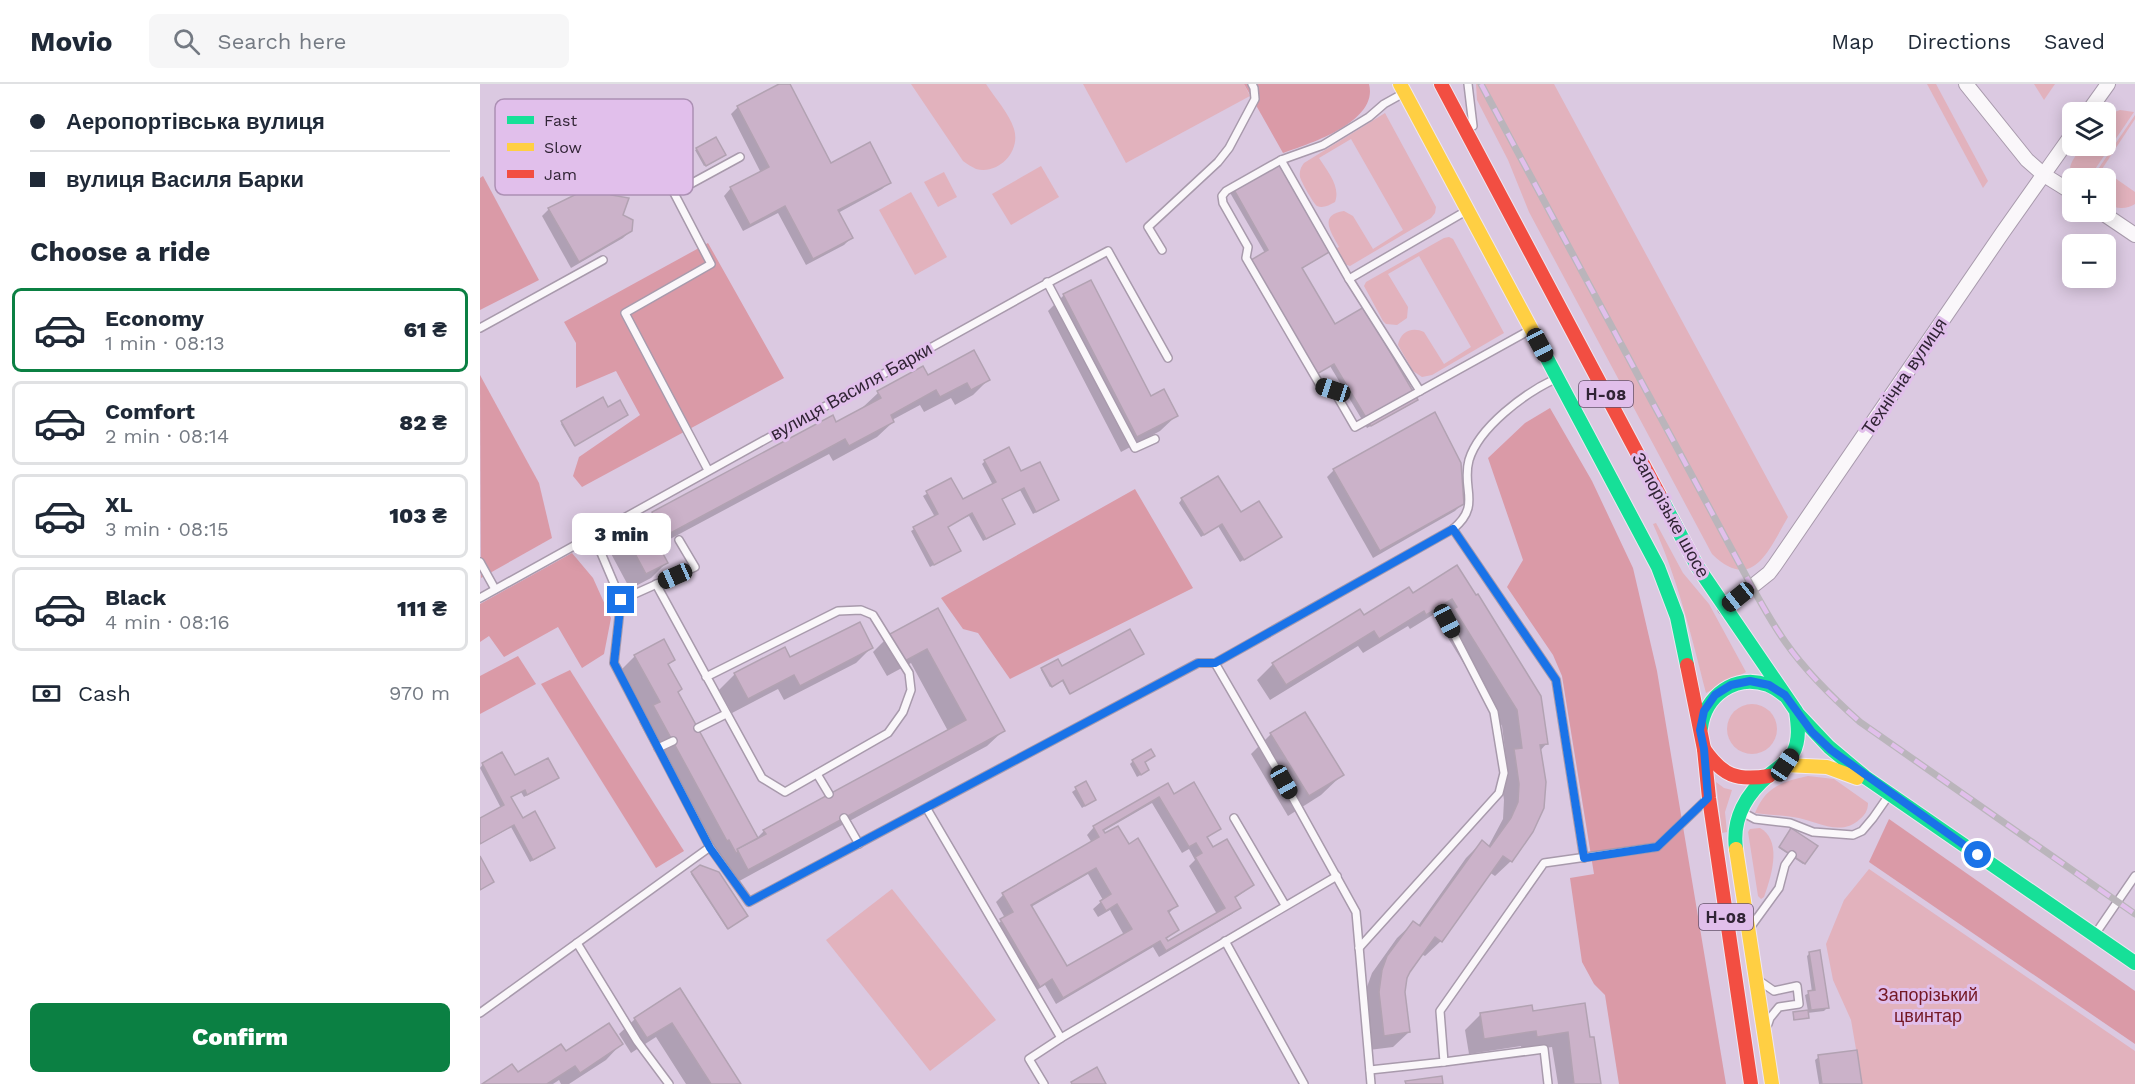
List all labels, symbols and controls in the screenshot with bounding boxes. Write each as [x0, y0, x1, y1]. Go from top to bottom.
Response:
search box [149, 14, 569, 68]
text: Movio [30, 25, 113, 58]
icon: search [170, 25, 203, 58]
text: Search here [218, 29, 347, 54]
text: Map [1831, 29, 1874, 54]
text: Directions [1907, 29, 2011, 54]
text: Saved [2044, 29, 2105, 54]
legend [495, 99, 693, 195]
map controls [2062, 102, 2116, 288]
button: layers [2062, 102, 2116, 156]
text: Аеропортівська вулиця [66, 109, 325, 134]
text: Fast [544, 111, 577, 130]
text: Slow [544, 138, 582, 157]
text: Jam [544, 165, 577, 184]
text: вулиця Василя Барки [66, 167, 304, 192]
button: + [2062, 168, 2116, 222]
button: − [2062, 234, 2116, 288]
text: Choose a ride [30, 236, 210, 268]
icon: car [33, 303, 87, 357]
text: Economy [105, 306, 204, 331]
street label: Технічна вулиця [1857, 314, 1951, 438]
text: 61 ₴ [404, 317, 447, 342]
car [1524, 325, 1556, 365]
text: 1 min · 08:13 [105, 331, 225, 355]
street label: вулиця Василя Барки [766, 338, 936, 444]
car [1313, 376, 1353, 404]
road number: Н-08 [1579, 381, 1633, 407]
icon: car [33, 396, 87, 450]
text: Comfort [105, 399, 195, 424]
text: 82 ₴ [399, 410, 447, 435]
text: 2 min · 08:14 [105, 424, 229, 448]
street label: Запорізьке шосе [1628, 449, 1714, 581]
icon: car [33, 489, 87, 543]
text: XL [105, 492, 133, 517]
text: 103 ₴ [389, 503, 447, 528]
callout: 3 min [572, 513, 670, 555]
text: 3 min · 08:15 [105, 517, 229, 541]
text: 3 min [594, 522, 649, 546]
car [655, 560, 695, 592]
car [1718, 579, 1758, 615]
icon: car [33, 582, 87, 636]
text: Black [105, 585, 166, 610]
route end [607, 586, 634, 613]
text: 111 ₴ [397, 596, 447, 621]
car [1431, 601, 1463, 641]
text: 4 min · 08:16 [105, 610, 230, 634]
icon: cash [30, 677, 63, 710]
text: Cash [78, 681, 131, 706]
text: 970 m [389, 681, 450, 705]
car [1767, 745, 1803, 785]
car [1267, 762, 1301, 802]
route start [1964, 841, 1991, 868]
road number: Н-08 [1699, 904, 1753, 930]
park label: Запорізький цвинтар [1878, 984, 1978, 1026]
button: Confirm [30, 1003, 450, 1072]

